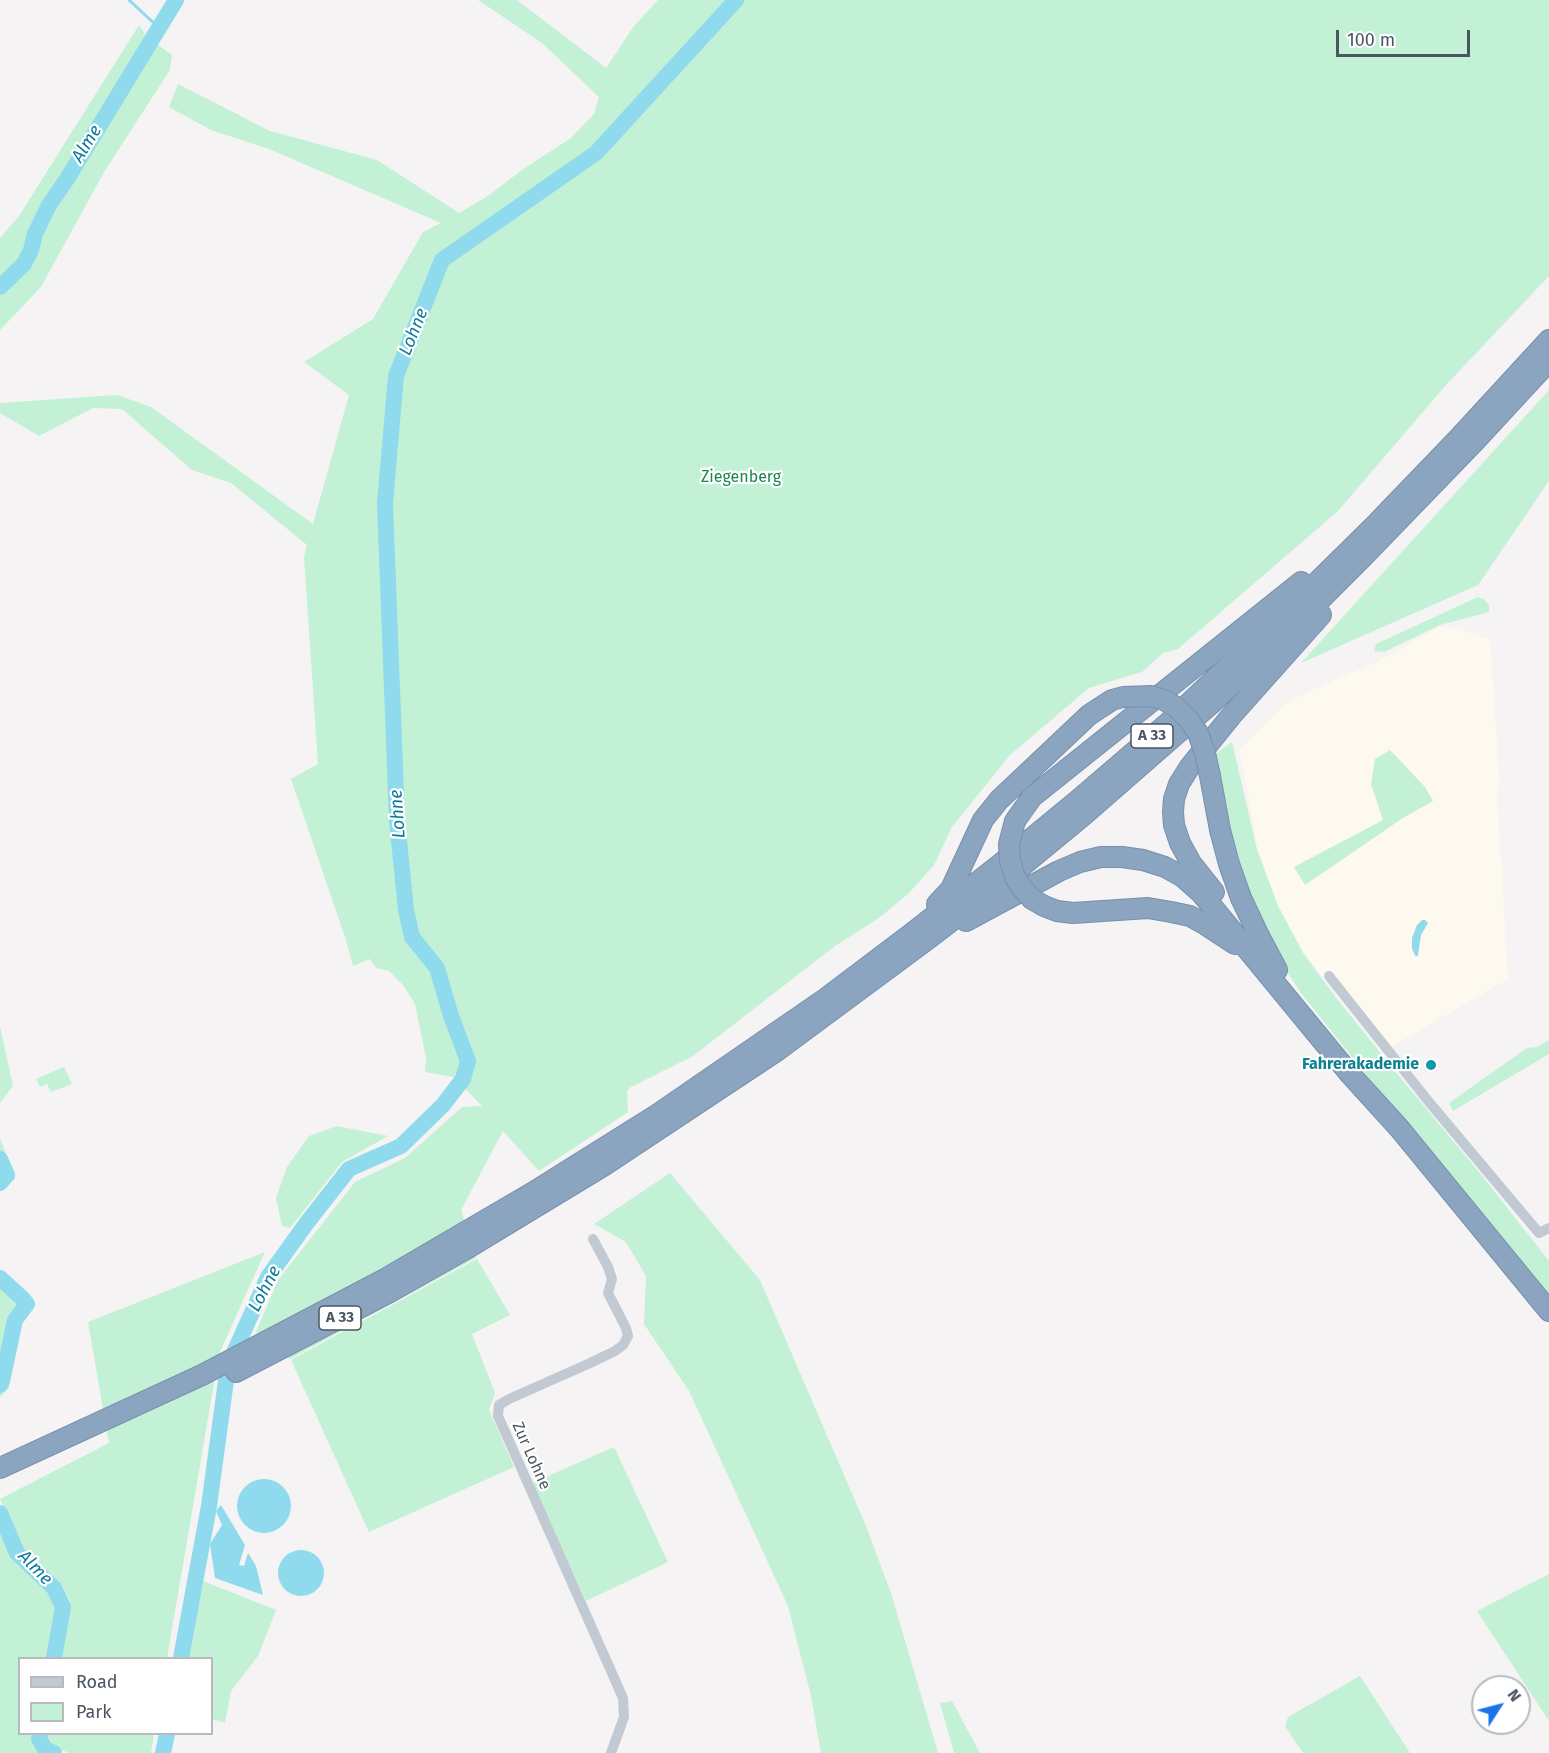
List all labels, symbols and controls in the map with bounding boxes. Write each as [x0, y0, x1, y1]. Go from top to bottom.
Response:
scale bar [1339, 18, 1472, 56]
text: 100 m [1347, 29, 1395, 51]
water label: Alme [67, 121, 107, 167]
water label: Lohne [395, 305, 433, 359]
park label: Ziegenberg [701, 468, 781, 488]
road number: A 33 [1131, 724, 1173, 748]
water label: Lohne [386, 789, 410, 839]
place label: Fahrerakademie [1302, 1055, 1419, 1075]
marker: Fahrerakademie [1424, 1058, 1438, 1072]
water label: Lohne [244, 1262, 286, 1316]
road number: A 33 [319, 1306, 361, 1330]
street label: Zur Lohne [508, 1419, 554, 1493]
water label: Alme [13, 1546, 57, 1590]
legend [18, 1657, 213, 1735]
text: Road [76, 1671, 118, 1693]
north arrow [1471, 1675, 1531, 1735]
text: N [1504, 1685, 1525, 1705]
text: Park [76, 1701, 111, 1723]

